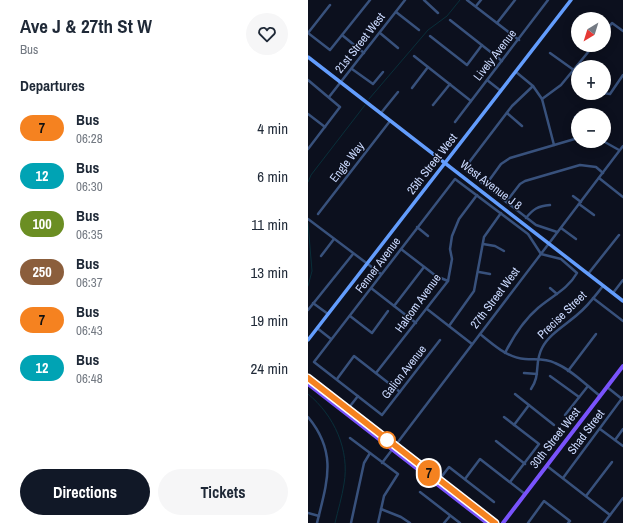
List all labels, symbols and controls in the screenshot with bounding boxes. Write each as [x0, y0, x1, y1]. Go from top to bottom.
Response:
street label: 21st Street West [331, 9, 389, 77]
north arrow [571, 12, 611, 52]
map controls [571, 12, 611, 148]
text: Ave J & 27th St W [20, 13, 152, 39]
button: heart [246, 13, 288, 55]
street label: Lively Avenue [470, 26, 520, 84]
text: Bus [20, 41, 38, 58]
button: + [571, 60, 611, 100]
text: Departures [20, 75, 85, 96]
button: − [571, 108, 611, 148]
text: Bus [76, 109, 99, 130]
text: 4 min [257, 118, 288, 139]
text: 7 [39, 119, 45, 137]
text: 06:28 [76, 130, 103, 147]
street label: 25th Street West [403, 130, 461, 198]
street label: Engle Way [326, 138, 368, 186]
street label: West Avenue J 8 [457, 156, 525, 214]
text: Bus [76, 157, 99, 178]
text: 6 min [257, 166, 288, 187]
text: 12 [36, 167, 48, 185]
text: 06:30 [76, 178, 103, 195]
text: Bus [76, 205, 99, 226]
text: 11 min [251, 214, 288, 235]
text: 100 [32, 215, 52, 233]
text: 06:35 [76, 226, 103, 243]
street label: Fenner Avenue [352, 234, 404, 296]
text: Bus [76, 253, 99, 274]
text: 13 min [250, 262, 288, 283]
text: 250 [32, 263, 52, 281]
street label: 27th Street West [467, 264, 524, 332]
street label: Halcom Avenue [391, 270, 445, 336]
text: 06:37 [76, 274, 103, 291]
street label: Precise Street [534, 287, 590, 342]
text: Bus [76, 301, 99, 322]
text: 19 min [250, 310, 288, 331]
text: 7 [39, 311, 45, 329]
text: 06:43 [76, 322, 103, 339]
street label: Galion Avenue [378, 342, 430, 402]
text: Bus [76, 349, 99, 370]
text: 24 min [250, 358, 288, 379]
text: 12 [36, 359, 48, 377]
text: 06:48 [76, 370, 103, 387]
street label: 30th Street West [526, 404, 584, 472]
street label: Shad Street [564, 406, 608, 458]
unlabelled marker [378, 431, 396, 449]
line badge: 7 [416, 460, 442, 486]
text: 7 [426, 464, 432, 482]
button: Directions [20, 469, 150, 515]
button: Tickets [158, 469, 288, 515]

